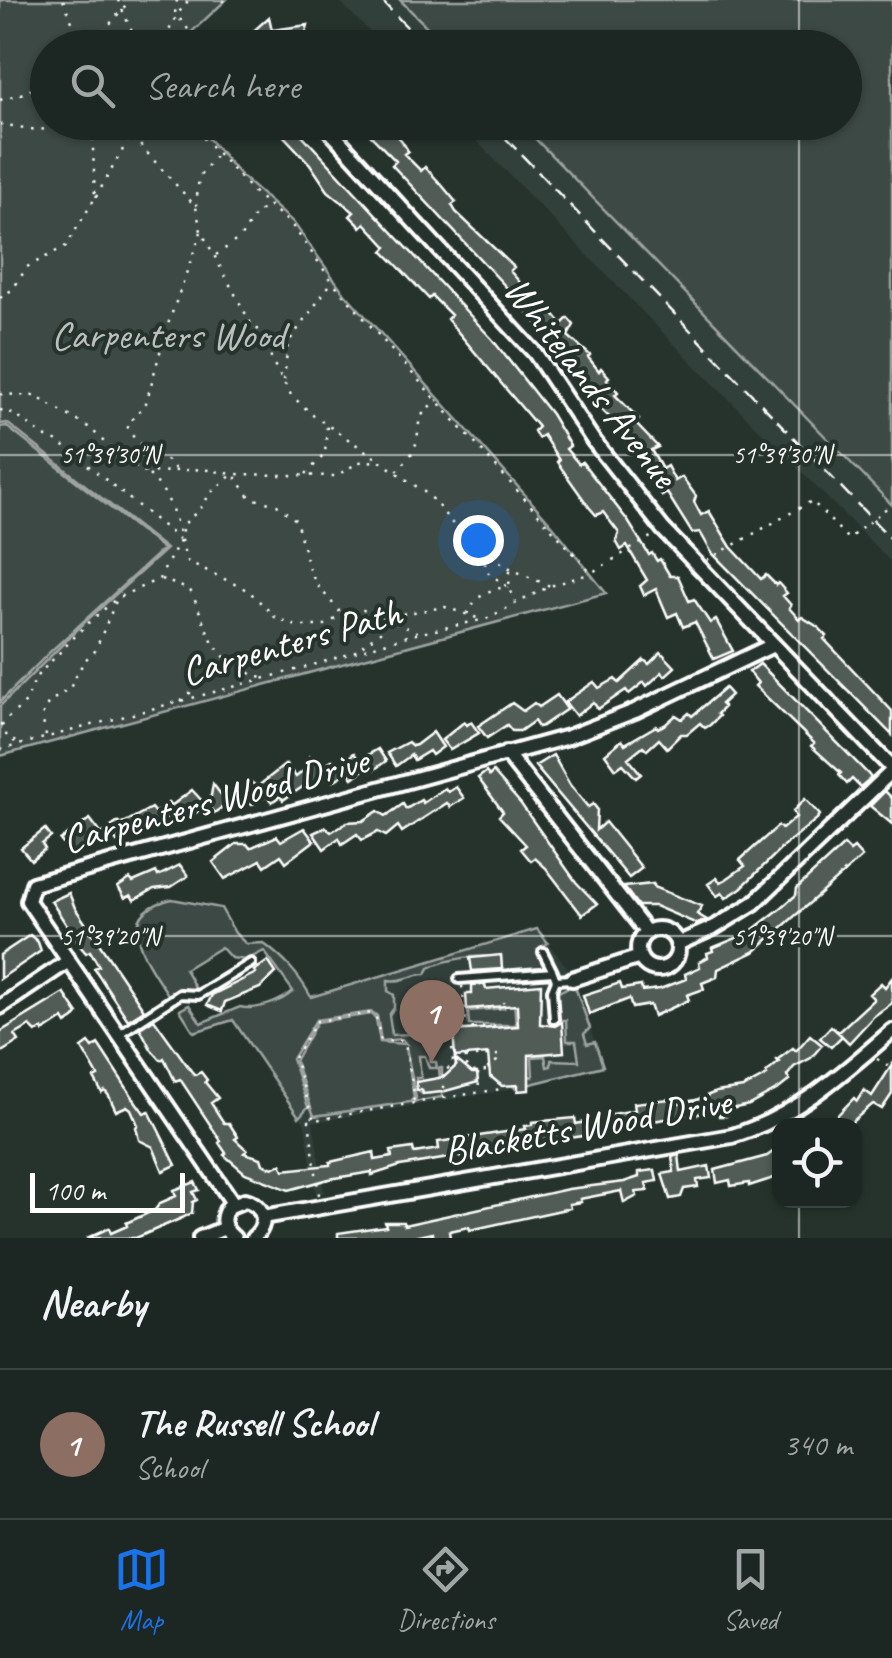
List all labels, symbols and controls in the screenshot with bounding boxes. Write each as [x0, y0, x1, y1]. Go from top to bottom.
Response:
search box [30, 30, 862, 140]
icon: search [65, 58, 120, 113]
text: Search here [145, 62, 300, 109]
street label: Whitelands Avenue [493, 266, 691, 500]
park label: Carpenters Wood [51, 310, 291, 360]
text: 51°39'30"N [61, 439, 163, 471]
text: 51°39'30"N [733, 439, 835, 471]
your location [453, 515, 504, 566]
street label: Carpenters Path [175, 586, 409, 697]
street label: Carpenters Wood Drive [57, 734, 376, 865]
text: 51°39'20"N [61, 921, 163, 953]
text: 51°39'20"N [733, 921, 835, 953]
pin: 1 [400, 980, 464, 1062]
street label: Blacketts Wood Drive [440, 1076, 737, 1176]
map controls [772, 1118, 862, 1208]
button: locate [772, 1118, 862, 1208]
scale bar [30, 1168, 185, 1212]
text: 100 m [45, 1173, 105, 1208]
text: Nearby [40, 1277, 146, 1330]
text: The Russell School [135, 1400, 374, 1447]
text: 1 [65, 1424, 80, 1465]
text: 340 m [783, 1424, 852, 1465]
text: School [135, 1447, 204, 1488]
tab: Map [114, 1542, 169, 1637]
tab: Directions [397, 1542, 495, 1637]
tab: Saved [723, 1542, 778, 1637]

